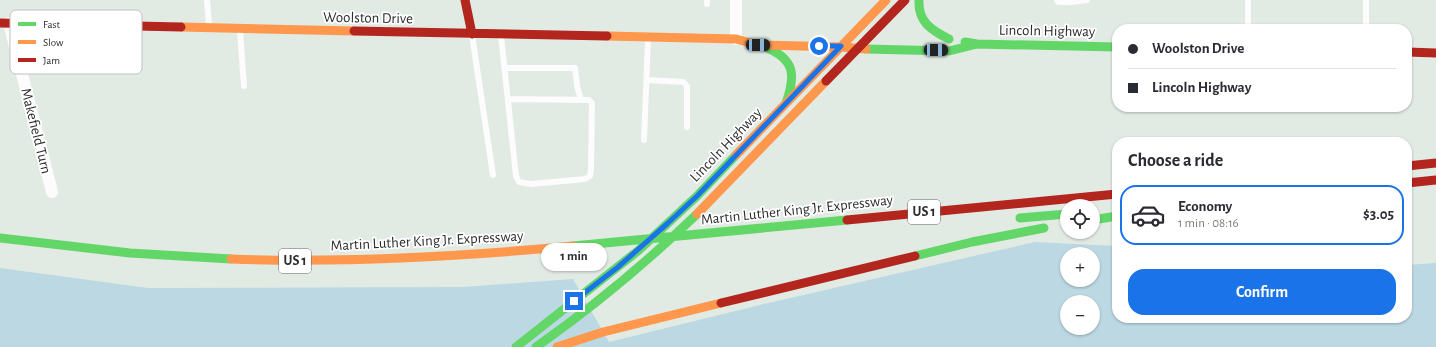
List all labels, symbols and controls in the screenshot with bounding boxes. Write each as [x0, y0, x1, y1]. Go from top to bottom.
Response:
legend [10, 10, 142, 74]
street label: Woolston Drive [323, 10, 413, 26]
text: Fast [43, 19, 61, 30]
street label: Lincoln Highway [999, 23, 1096, 39]
text: Slow [43, 37, 64, 48]
route start [810, 37, 828, 55]
car [746, 39, 770, 51]
text: Woolston Drive [1152, 41, 1244, 56]
car [924, 44, 948, 56]
text: Jam [43, 55, 60, 66]
text: Lincoln Highway [1152, 80, 1251, 95]
street label: Makefield Turn [18, 87, 54, 175]
street label: Lincoln Highway [687, 105, 765, 185]
text: Choose a ride [1128, 152, 1223, 170]
street label: Martin Luther King Jr. Expressway [700, 192, 894, 228]
icon: car [1130, 197, 1166, 233]
map controls [1060, 199, 1100, 335]
button: locate [1060, 199, 1100, 239]
text: Economy [1178, 199, 1232, 214]
road number: US 1 [908, 200, 940, 224]
text: $3.05 [1363, 207, 1394, 222]
text: 1 min · 08:16 [1178, 217, 1239, 230]
street label: Martin Luther King Jr. Expressway [330, 228, 524, 254]
callout: 1 min [541, 243, 607, 271]
button: + [1060, 247, 1100, 287]
road number: US 1 [279, 249, 311, 273]
text: 1 min [560, 250, 588, 263]
button: Confirm [1128, 269, 1396, 315]
route end [565, 292, 583, 310]
button: − [1060, 295, 1100, 335]

